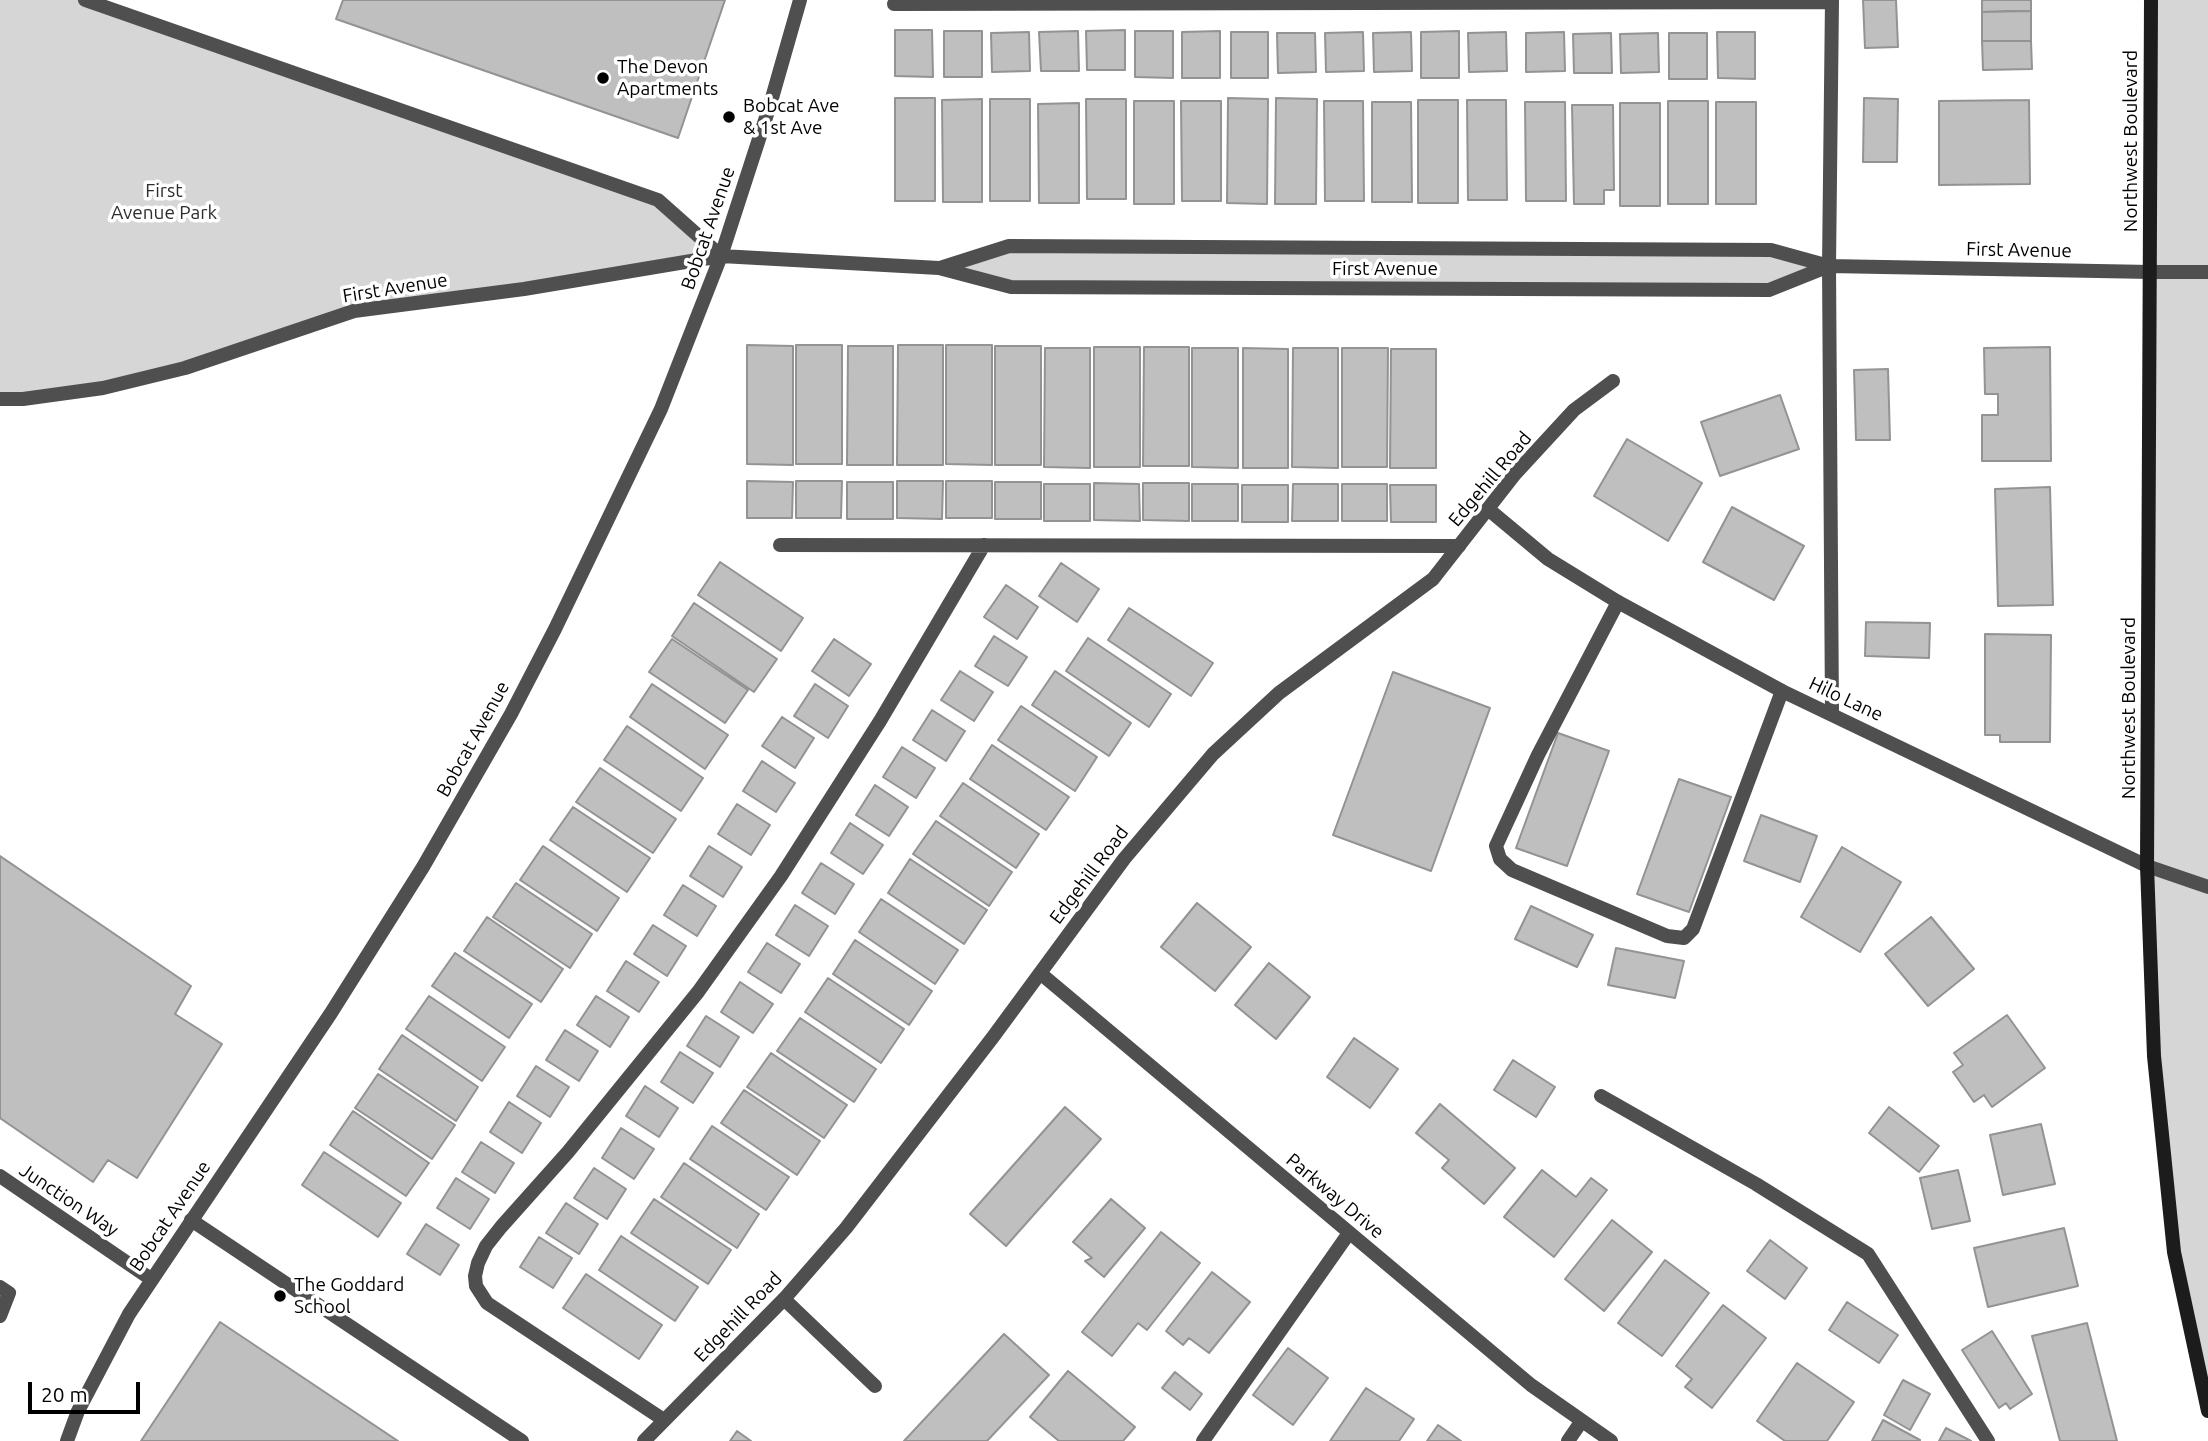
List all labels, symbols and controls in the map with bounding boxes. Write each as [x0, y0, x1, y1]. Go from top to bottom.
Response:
street label: Northwest Boulevard [2120, 50, 2142, 232]
place label: The Devon Apartments [617, 56, 718, 100]
marker: The Devon Apartments [595, 70, 611, 86]
place label: Bobcat Ave & 1st Ave [743, 95, 839, 139]
marker: Bobcat Ave & 1st Ave [721, 109, 737, 125]
street label: Bobcat Avenue [676, 163, 740, 293]
park label: First Avenue Park [111, 180, 217, 224]
street label: First Avenue [1966, 238, 2072, 262]
street label: First Avenue [1332, 258, 1438, 280]
street label: First Avenue [341, 268, 449, 308]
street label: Edgehill Road [1444, 427, 1536, 531]
street label: Northwest Boulevard [2118, 617, 2140, 799]
street label: Hilo Lane [1805, 672, 1887, 726]
street label: Bobcat Avenue [432, 677, 514, 801]
street label: Edgehill Road [1045, 822, 1133, 928]
street label: Parkway Drive [1281, 1148, 1389, 1244]
street label: Bobcat Avenue [125, 1156, 215, 1276]
street label: Junction Way [15, 1159, 123, 1241]
street label: Edgehill Road [689, 1267, 787, 1367]
place label: The Goddard School [294, 1274, 404, 1318]
marker: The Goddard School [272, 1288, 288, 1304]
scale bar [32, 1368, 144, 1412]
text: 20 m [41, 1382, 88, 1406]

